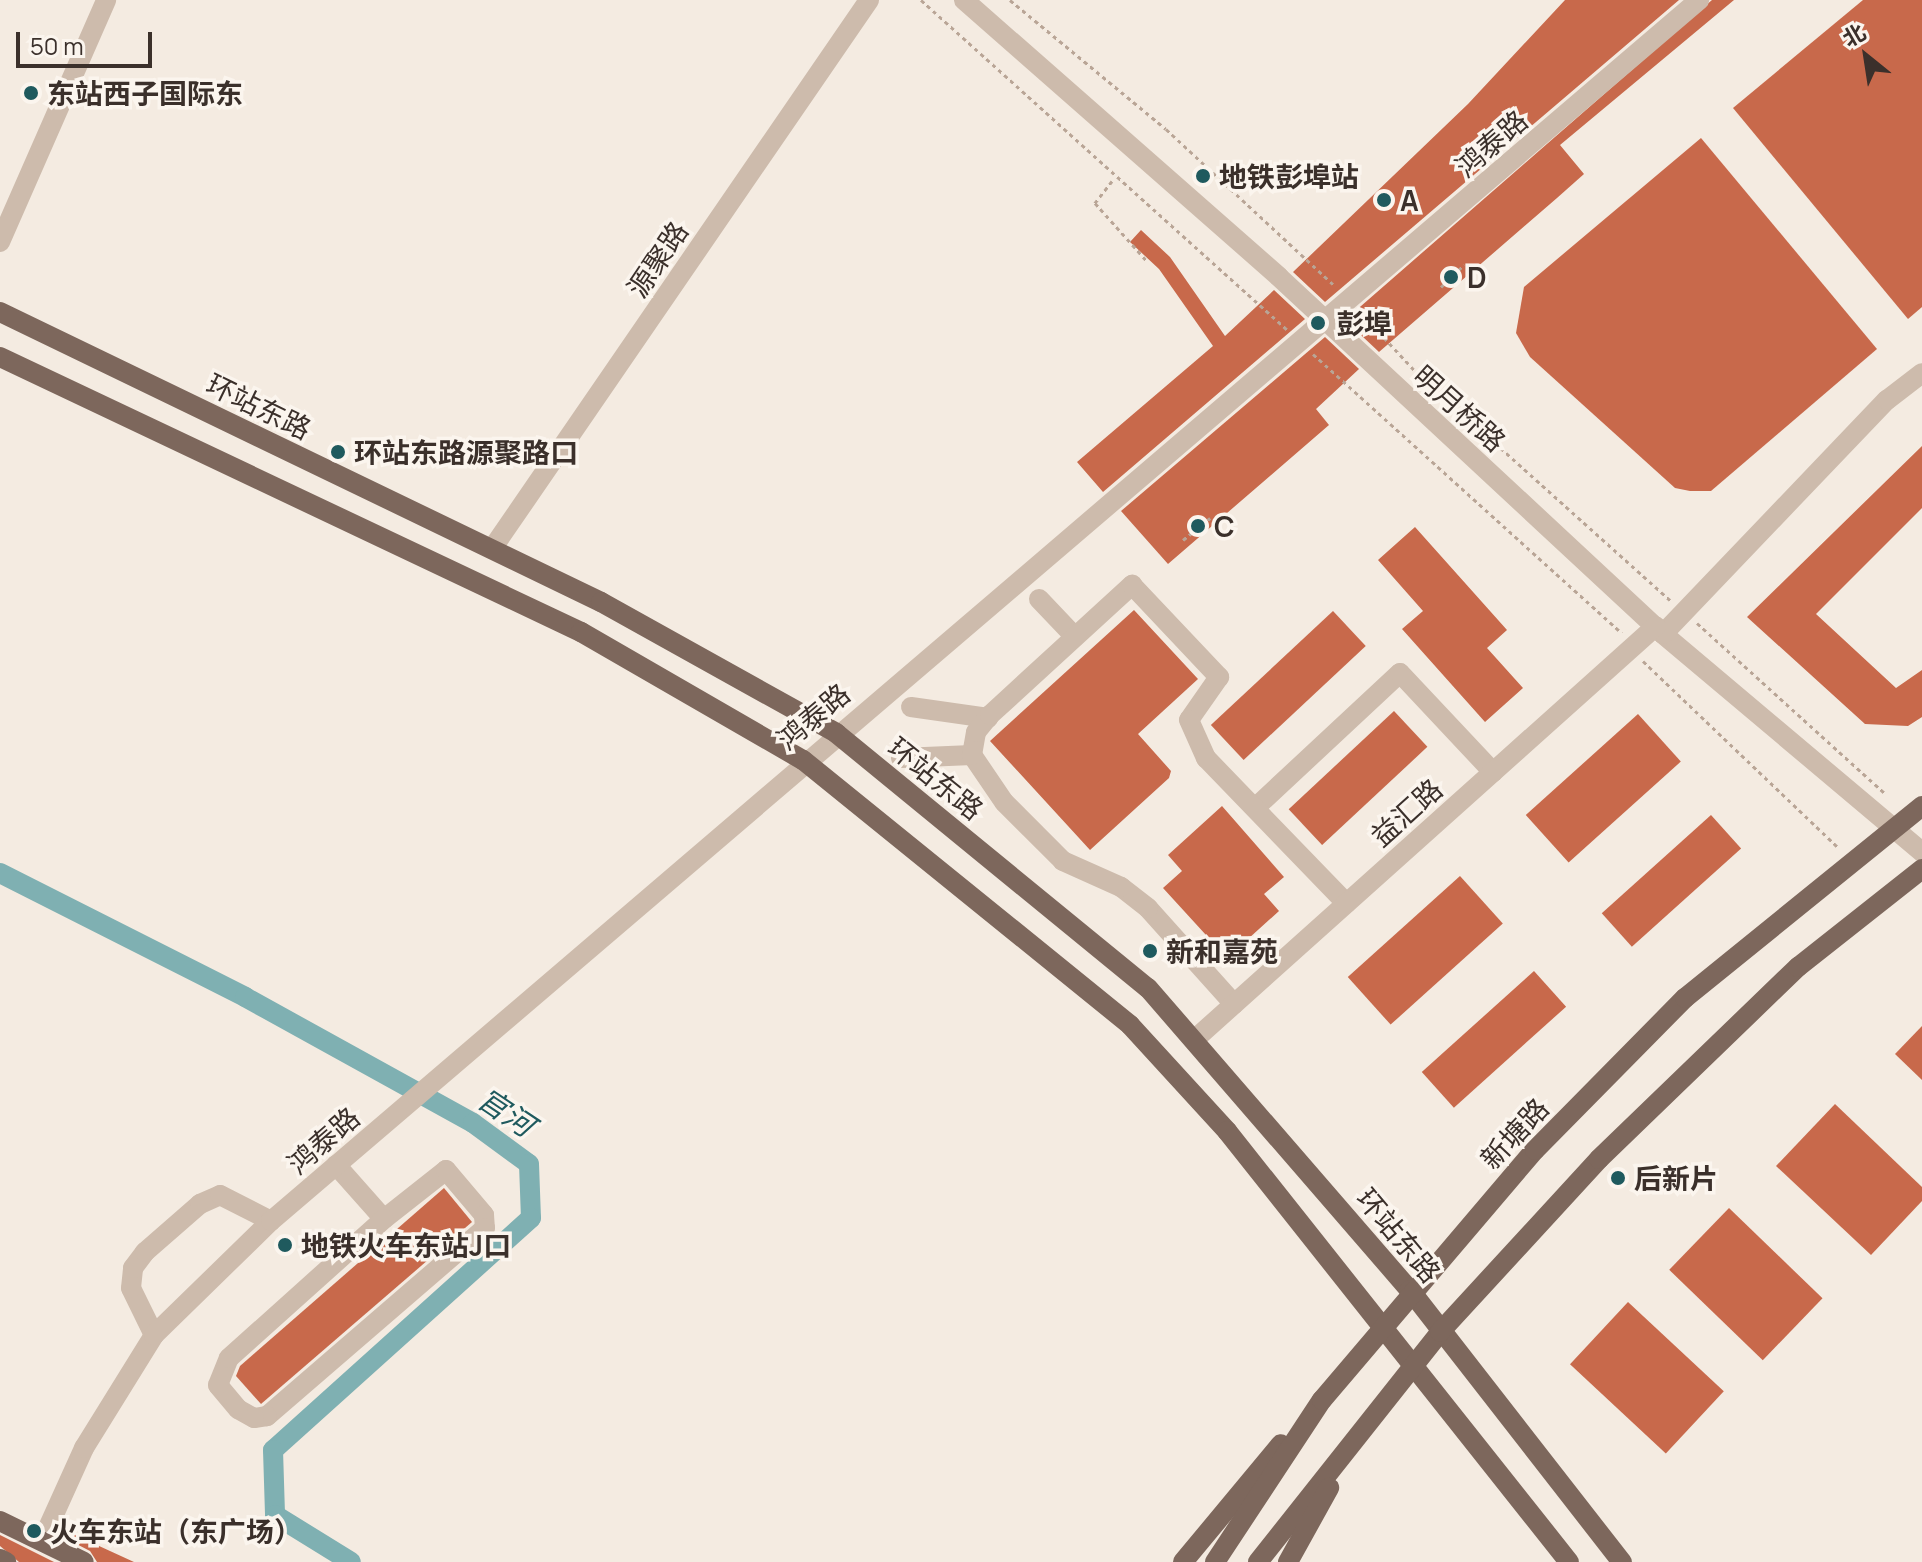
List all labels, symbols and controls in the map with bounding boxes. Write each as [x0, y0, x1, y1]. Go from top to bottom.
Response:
scale bar [20, 16, 156, 66]
north arrow [1826, 16, 1906, 96]
text: 北 [1837, 17, 1871, 54]
text: 50 m [30, 29, 84, 62]
place label: 东站西子国际东 [47, 76, 243, 110]
marker: 东站西子国际东 [22, 84, 40, 102]
street label: 鸿泰路 [1448, 103, 1534, 183]
place label: 地铁彭埠站 [1219, 159, 1359, 193]
marker: 地铁彭埠站 [1194, 167, 1212, 185]
place label: A [1400, 183, 1419, 217]
marker: A [1375, 191, 1393, 209]
street label: 源聚路 [620, 215, 694, 303]
place label: D [1467, 260, 1487, 294]
marker: D [1442, 268, 1460, 286]
place label: 彭埠 [1336, 306, 1392, 340]
marker: 彭埠 [1307, 312, 1329, 334]
street label: 明月桥路 [1407, 358, 1513, 458]
street label: 环站东路 [201, 366, 317, 446]
place label: 环站东路源聚路口 [354, 435, 578, 469]
marker: 环站东路源聚路口 [329, 443, 347, 461]
place label: C [1214, 509, 1235, 543]
marker: C [1189, 517, 1207, 535]
street label: 鸿泰路 [770, 676, 856, 756]
street label: 环站东路 [882, 730, 990, 826]
street label: 益汇路 [1364, 771, 1448, 853]
place label: 新和嘉苑 [1166, 934, 1278, 968]
marker: 新和嘉苑 [1141, 942, 1159, 960]
water label: 官河 [471, 1080, 541, 1144]
street label: 新塘路 [1473, 1091, 1555, 1175]
street label: 鸿泰路 [280, 1100, 366, 1180]
place label: 后新片 [1634, 1161, 1718, 1195]
marker: 后新片 [1609, 1169, 1627, 1187]
street label: 环站东路 [1350, 1181, 1448, 1289]
place label: 地铁火车东站J口 [301, 1228, 511, 1262]
marker: 地铁火车东站J口 [276, 1236, 294, 1254]
place label: 火车东站（东广场） [50, 1514, 302, 1548]
marker: 火车东站（东广场） [25, 1522, 43, 1540]

